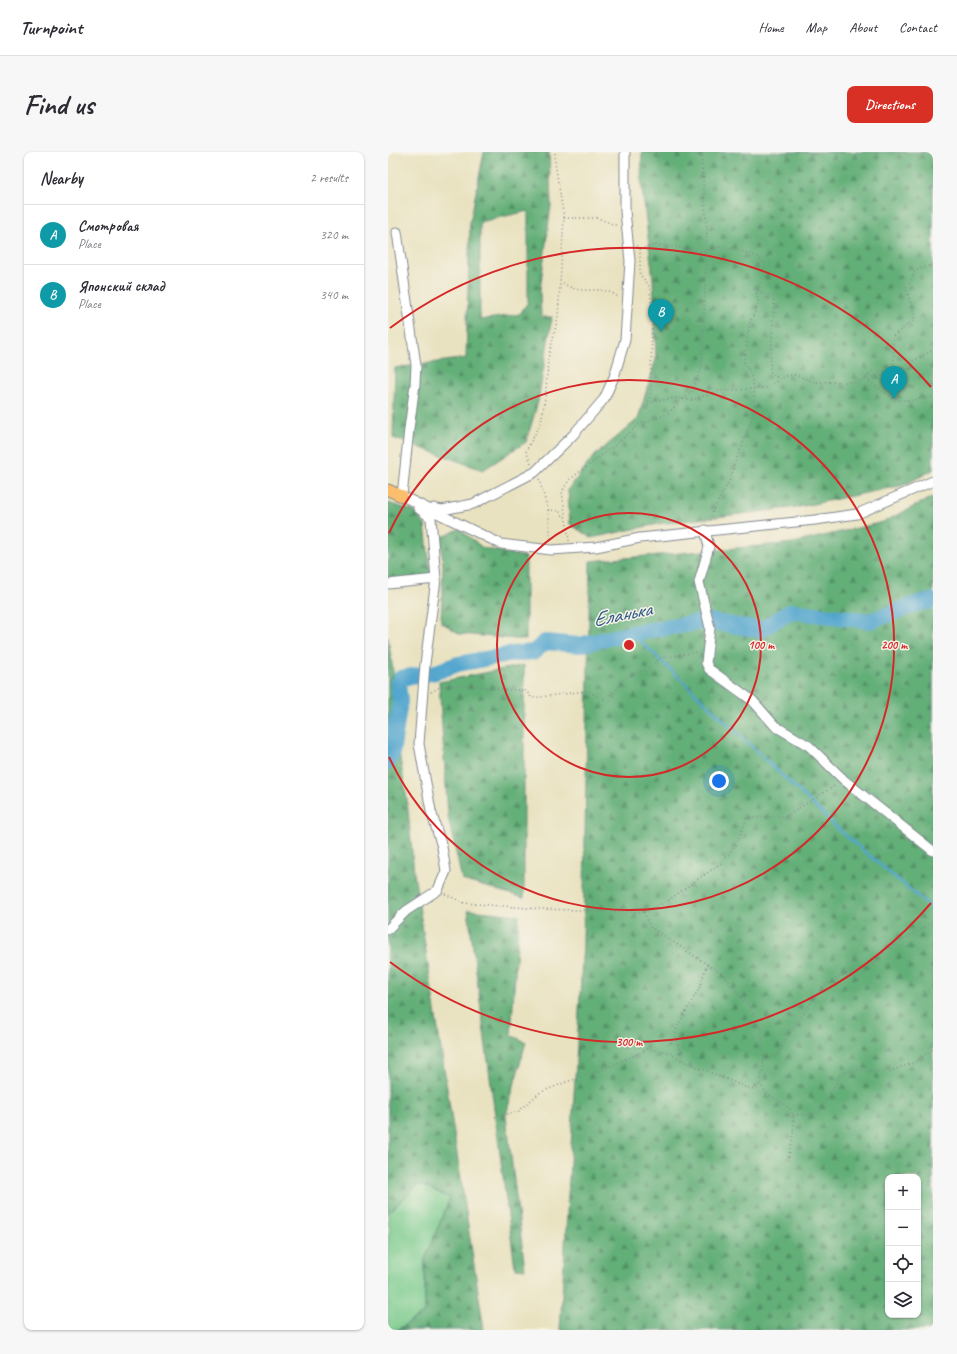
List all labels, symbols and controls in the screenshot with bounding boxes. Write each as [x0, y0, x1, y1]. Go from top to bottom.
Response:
text: Turnpoint [20, 16, 82, 40]
text: Home [758, 19, 784, 36]
text: Map [806, 19, 827, 36]
text: About [849, 19, 877, 36]
text: Contact [899, 19, 937, 36]
button: Directions [847, 86, 933, 123]
text: Find us [24, 87, 94, 122]
text: Nearby [40, 168, 83, 189]
text: 2 results [310, 170, 348, 186]
text: Смотровая [78, 217, 138, 236]
text: A [50, 227, 56, 243]
text: 320 m [320, 227, 348, 243]
text: Place [78, 236, 101, 252]
text: Японский склад [78, 277, 164, 296]
text: B [50, 287, 56, 303]
text: 340 m [320, 287, 348, 303]
text: Place [78, 296, 101, 312]
pin: B [648, 299, 674, 332]
pin: A [881, 366, 907, 399]
water label: Еланька [590, 595, 656, 632]
text: 100 m [748, 637, 775, 653]
text: 200 m [881, 637, 908, 653]
centre of rings [622, 638, 636, 652]
your location [709, 771, 729, 791]
text: 300 m [616, 1034, 643, 1050]
map controls [885, 1174, 921, 1318]
button: + [885, 1174, 921, 1210]
button: − [885, 1210, 921, 1246]
button: locate [885, 1246, 921, 1282]
button: layers [885, 1282, 921, 1318]

